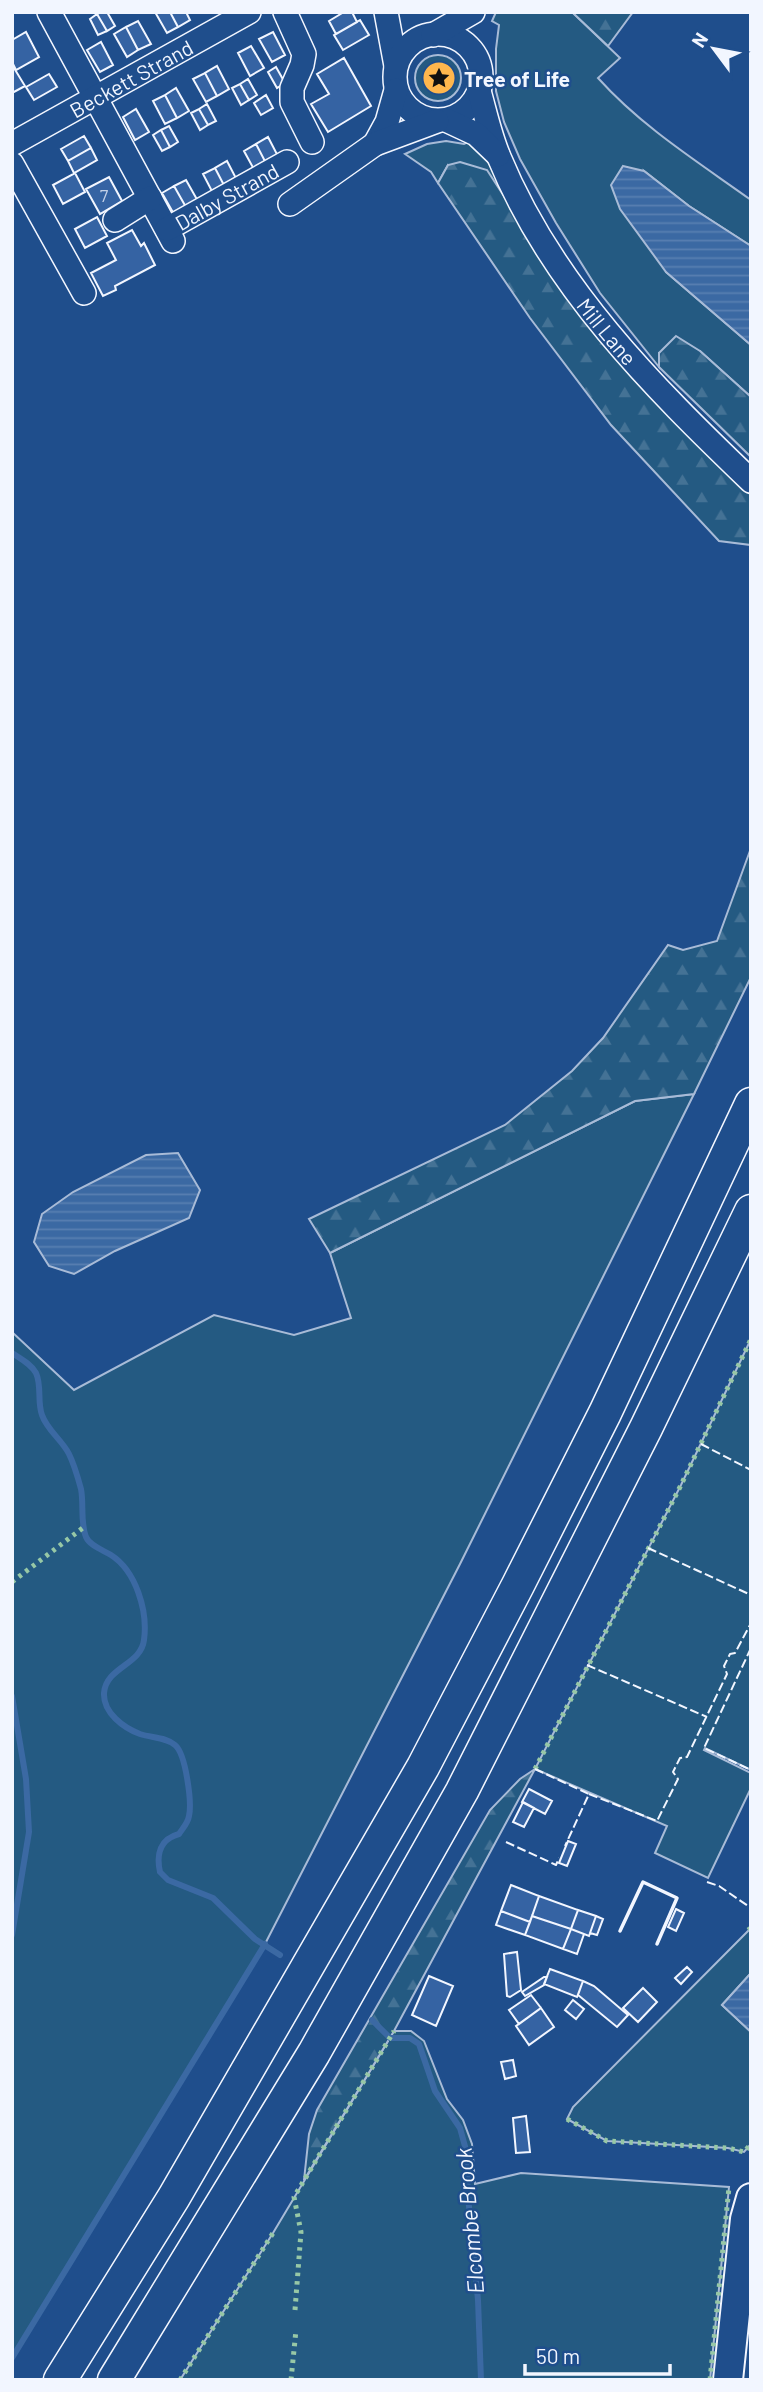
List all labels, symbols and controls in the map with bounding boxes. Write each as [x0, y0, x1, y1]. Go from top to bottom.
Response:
north arrow [679, 14, 749, 84]
text: N [686, 28, 712, 51]
street label: Beckett Strand [65, 34, 197, 122]
place icon: Tree of Life [420, 59, 458, 97]
place label: Tree of Life [464, 66, 570, 91]
street label: Dalby Strand [170, 157, 282, 235]
house number: 7 [100, 184, 109, 206]
street label: Mill Lane [573, 293, 643, 370]
water label: Elcombe Brook [449, 2147, 489, 2295]
scale bar [525, 2332, 670, 2376]
text: 50 m [536, 2343, 580, 2368]

